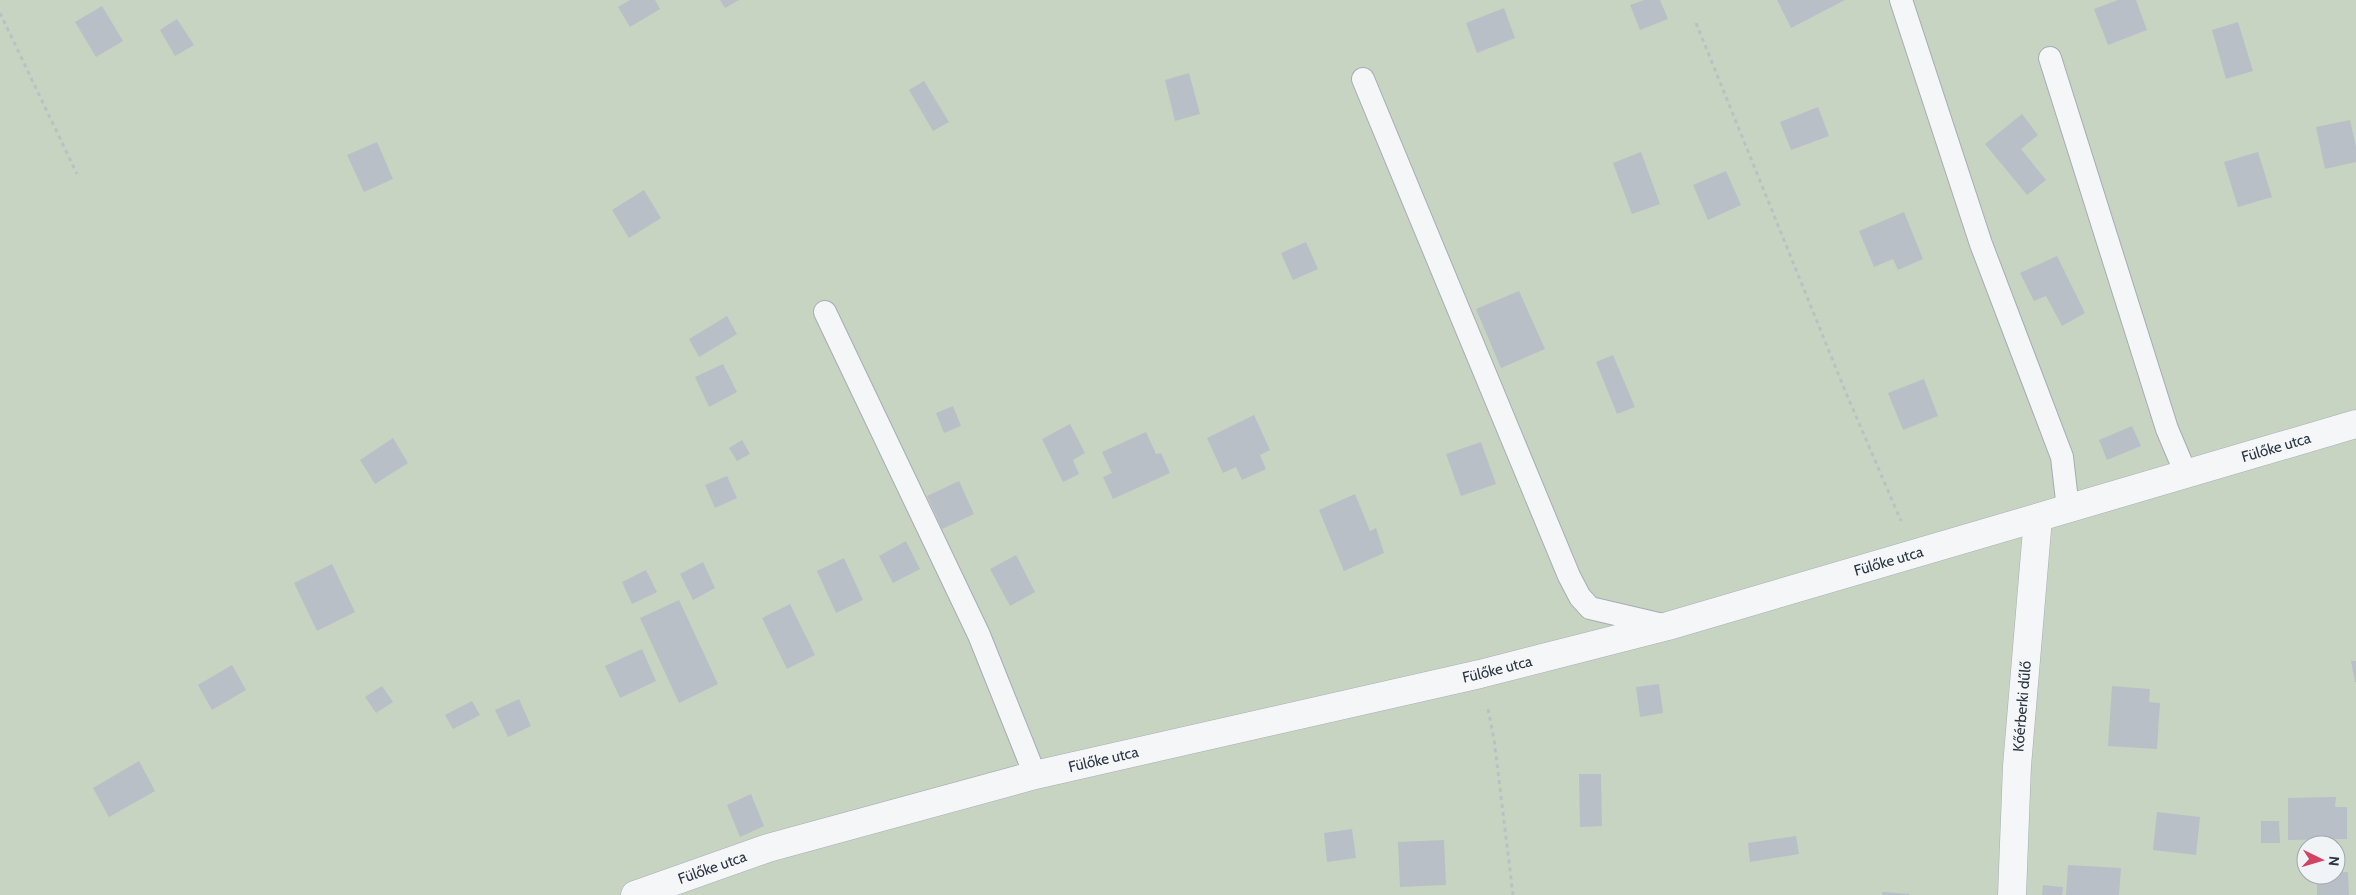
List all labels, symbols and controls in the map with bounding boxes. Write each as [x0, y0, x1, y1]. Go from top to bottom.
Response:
street label: Fülőke utca [2239, 429, 2314, 466]
street label: Fülőke utca [1852, 542, 1926, 580]
street label: Fülőke utca [1461, 652, 1535, 687]
street label: Kőérberki dűlő [2009, 660, 2035, 753]
street label: Fülőke utca [1067, 743, 1141, 776]
north arrow [2296, 835, 2346, 885]
street label: Fülőke utca [676, 847, 750, 888]
text: N [2325, 855, 2343, 867]

